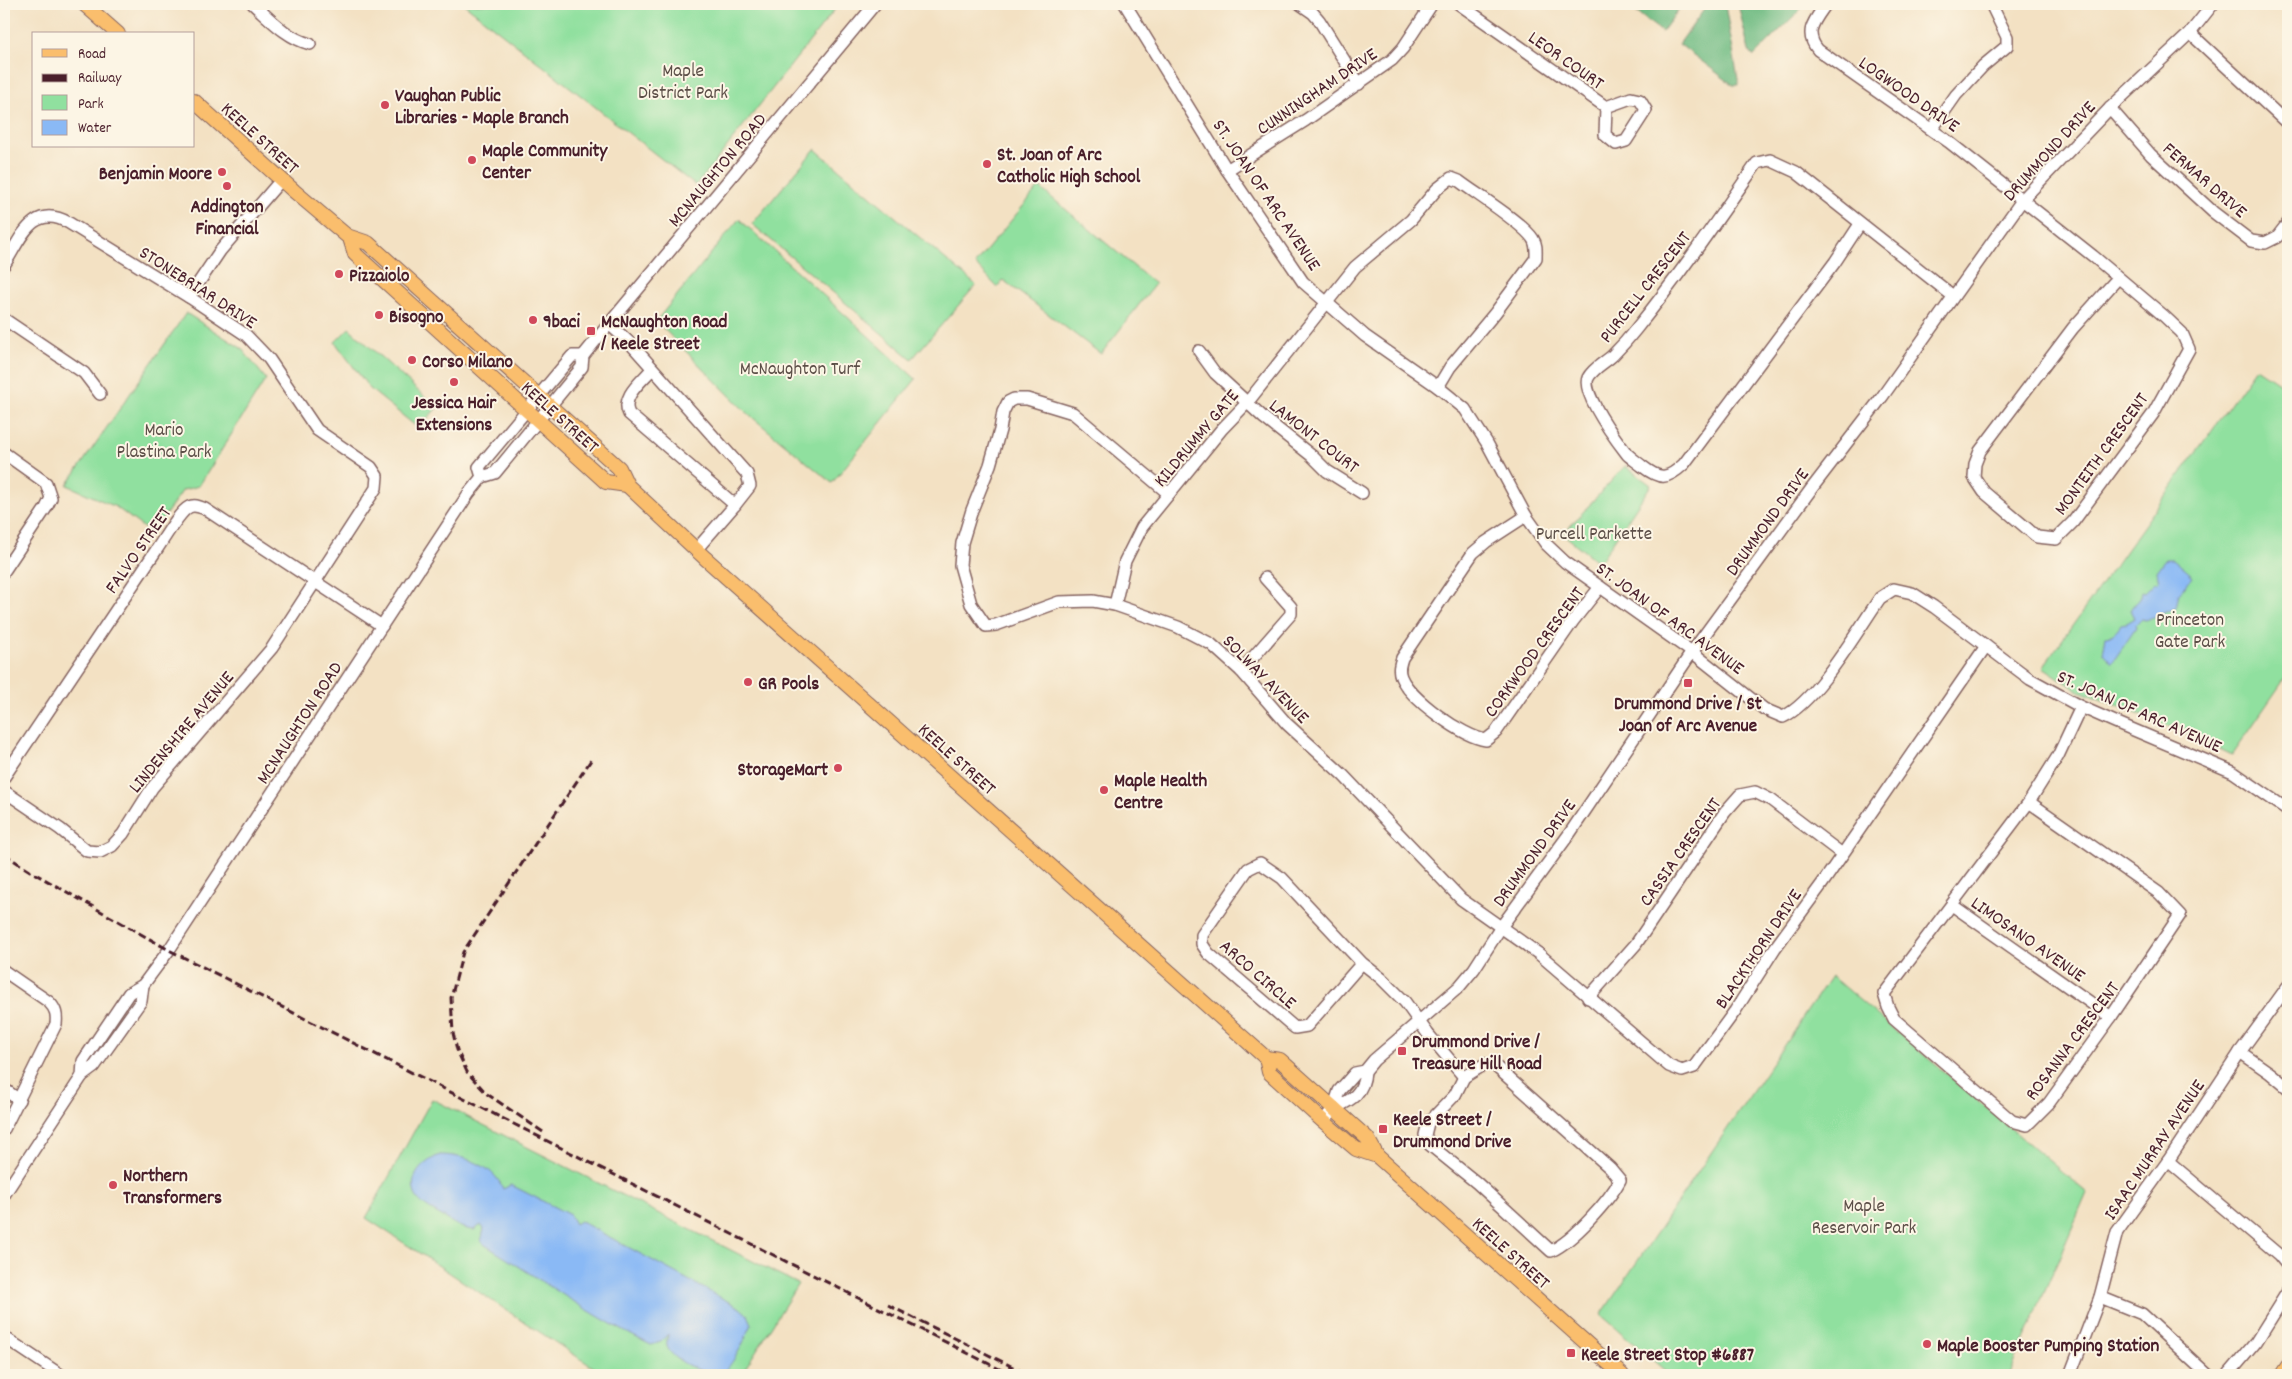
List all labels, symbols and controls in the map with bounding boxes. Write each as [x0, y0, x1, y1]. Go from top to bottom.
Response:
street label: LEOR COURT [1522, 26, 1609, 98]
legend [32, 32, 195, 148]
street label: CUNNINGHAM DRIVE [1252, 42, 1384, 143]
text: Road [78, 44, 106, 66]
street label: LOGWOOD DRIVE [1852, 51, 1964, 141]
park label: Maple District Park [638, 59, 728, 108]
text: Railway [78, 68, 122, 90]
place label: Vaughan Public Libraries - Maple Branch [395, 84, 569, 133]
text: Park [78, 94, 104, 116]
street label: DRUMMOND DRIVE [1998, 96, 2104, 209]
street label: KEELE STREET [214, 97, 304, 182]
marker: Vaughan Public Libraries - Maple Branch [379, 99, 391, 111]
street label: MCNAUGHTON ROAD [663, 108, 775, 234]
street label: ST. JOAN OF ARC AVENUE [1204, 115, 1326, 278]
text: Water [78, 118, 112, 140]
street label: FERMAR DRIVE [2156, 137, 2252, 226]
place label: Maple Community Center [482, 139, 608, 188]
place label: St. Joan of Arc Catholic High School [997, 143, 1141, 192]
marker: Maple Community Center [466, 154, 478, 166]
marker: St. Joan of Arc Catholic High School [981, 158, 993, 170]
place label: Benjamin Moore [99, 162, 212, 189]
marker: Benjamin Moore [216, 166, 228, 178]
marker: Addington Financial [221, 180, 233, 192]
place label: Addington Financial [190, 195, 264, 244]
street label: PURCELL CRESCENT [1594, 226, 1699, 350]
street label: STONEBRIAR DRIVE [133, 241, 262, 337]
place label: Pizzaiolo [349, 264, 410, 291]
marker: Pizzaiolo [333, 268, 345, 280]
place label: Bisogno [389, 305, 444, 332]
marker: Bisogno [373, 309, 385, 321]
place label: 9baci [543, 310, 580, 337]
place label: McNaughton Road / Keele Street [600, 310, 727, 359]
marker: 9baci [527, 314, 539, 326]
marker: McNaughton Road / Keele Street [585, 325, 597, 337]
place label: Corso Milano [422, 350, 514, 377]
marker: Corso Milano [406, 354, 418, 366]
park label: McNaughton Turf [740, 357, 862, 384]
marker: Jessica Hair Extensions [448, 376, 460, 388]
street label: KEELE STREET [514, 376, 604, 461]
street label: KILDRUMMY GATE [1149, 384, 1247, 494]
street label: MONTEITH CRESCENT [2049, 388, 2157, 522]
place label: Jessica Hair Extensions [412, 391, 497, 440]
street label: LAMONT COURT [1262, 394, 1364, 482]
park label: Mario Plastina Park [117, 418, 212, 467]
street label: DRUMMOND DRIVE [1720, 463, 1817, 583]
street label: FALVO STREET [100, 502, 180, 600]
park label: Purcell Parkette [1536, 522, 1652, 549]
street label: ST. JOAN OF ARC AVENUE [1589, 557, 1749, 683]
street label: CORKWOOD CRESCENT [1479, 582, 1593, 724]
park label: Princeton Gate Park [2155, 608, 2226, 657]
street label: SOLWAY AVENUE [1215, 630, 1314, 731]
street label: MCNAUGHTON ROAD [251, 657, 351, 791]
street label: ST. JOAN OF ARC AVENUE [2052, 665, 2226, 762]
street label: LINDENSHIRE AVENUE [123, 666, 242, 800]
place label: GR Pools [758, 672, 819, 699]
marker: GR Pools [742, 676, 754, 688]
marker: Drummond Drive / St Joan of Arc Avenue [1682, 677, 1694, 689]
place label: Drummond Drive / St Joan of Arc Avenue [1614, 692, 1762, 741]
street label: KEELE STREET [911, 718, 1001, 803]
place label: StorageMart [737, 758, 828, 785]
marker: StorageMart [832, 762, 844, 774]
place label: Maple Health Centre [1114, 769, 1208, 818]
marker: Maple Health Centre [1098, 784, 1110, 796]
street label: CASSIA CRESCENT [1634, 793, 1730, 913]
street label: DRUMMOND DRIVE [1487, 794, 1584, 914]
street label: BLACKTHORN DRIVE [1710, 884, 1810, 1015]
street label: LIMOSANO AVENUE [1964, 891, 2090, 991]
street label: ARCO CIRCLE [1212, 934, 1302, 1017]
street label: ROSANNA CRESCENT [2020, 977, 2128, 1107]
place label: Drummond Drive / Treasure Hill Road [1412, 1030, 1542, 1079]
marker: Drummond Drive / Treasure Hill Road [1396, 1045, 1408, 1057]
street label: ISAAC MURRAY AVENUE [2099, 1075, 2213, 1227]
place label: Keele Street / Drummond Drive [1393, 1108, 1511, 1157]
marker: Keele Street / Drummond Drive [1377, 1123, 1389, 1135]
place label: Northern Transformers [123, 1164, 222, 1213]
marker: Northern Transformers [107, 1179, 119, 1191]
park label: Maple Reservoir Park [1812, 1194, 1917, 1243]
street label: KEELE STREET [1465, 1212, 1555, 1297]
place label: Maple Booster Pumping Station [1937, 1334, 2160, 1361]
marker: Maple Booster Pumping Station [1921, 1338, 1933, 1350]
place label: Keele Street Stop #6887 [1581, 1343, 1754, 1370]
marker: Keele Street Stop #6887 [1565, 1347, 1577, 1359]

